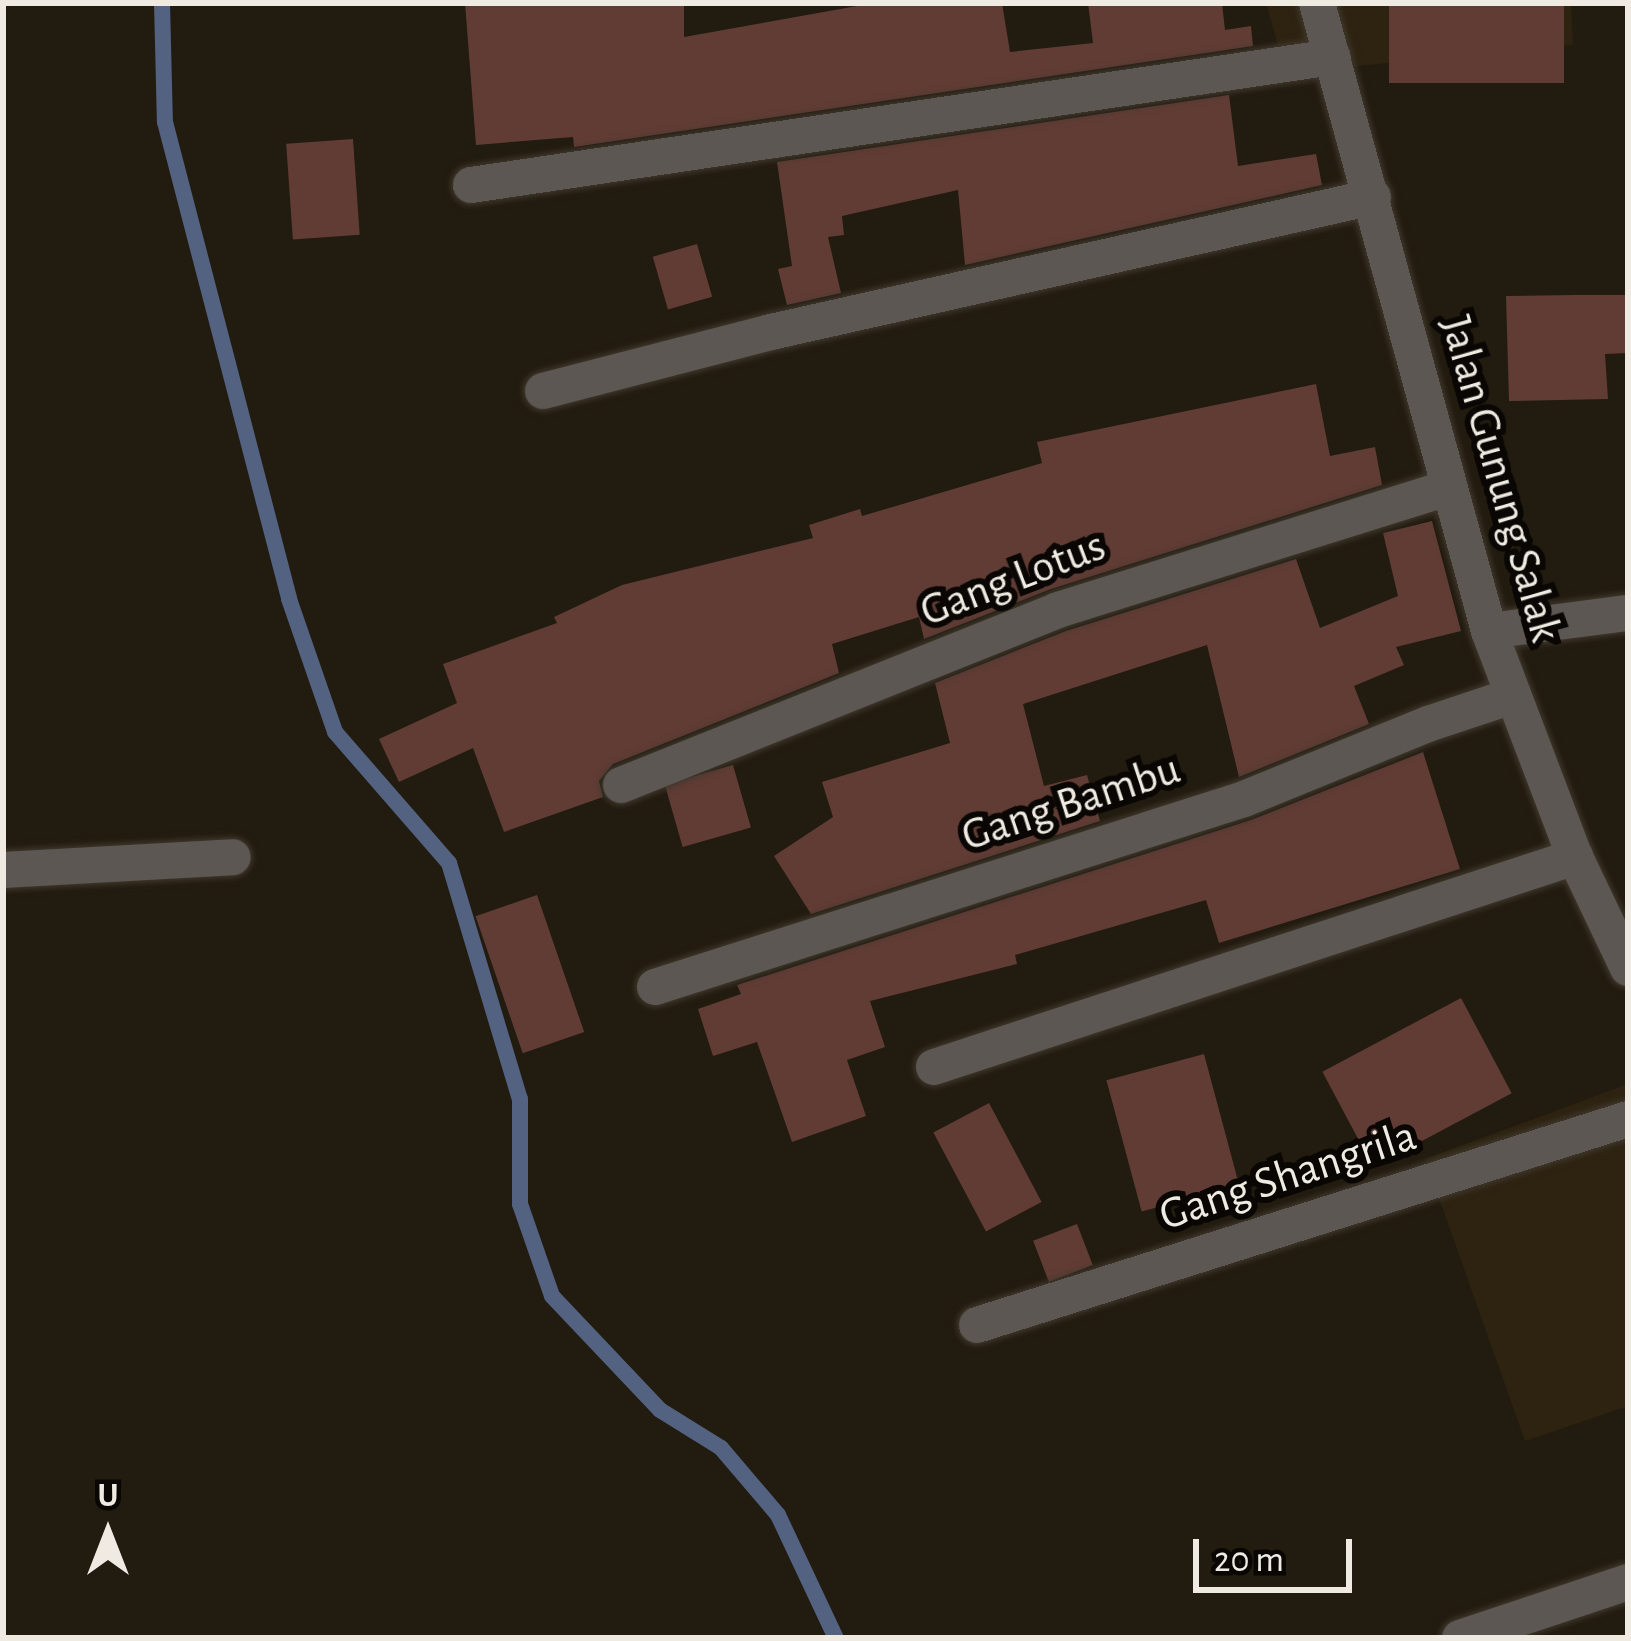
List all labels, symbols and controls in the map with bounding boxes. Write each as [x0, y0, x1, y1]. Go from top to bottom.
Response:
street label: Jalan Gunung Salak [1428, 310, 1572, 648]
street label: Gang Lotus [913, 519, 1113, 639]
street label: Gang Bambu [955, 742, 1187, 864]
street label: Gang Shangrila [1153, 1109, 1423, 1243]
north arrow [48, 1473, 168, 1593]
text: U [97, 1480, 119, 1513]
scale bar [1199, 1515, 1358, 1589]
text: 20 m [1214, 1542, 1284, 1578]

